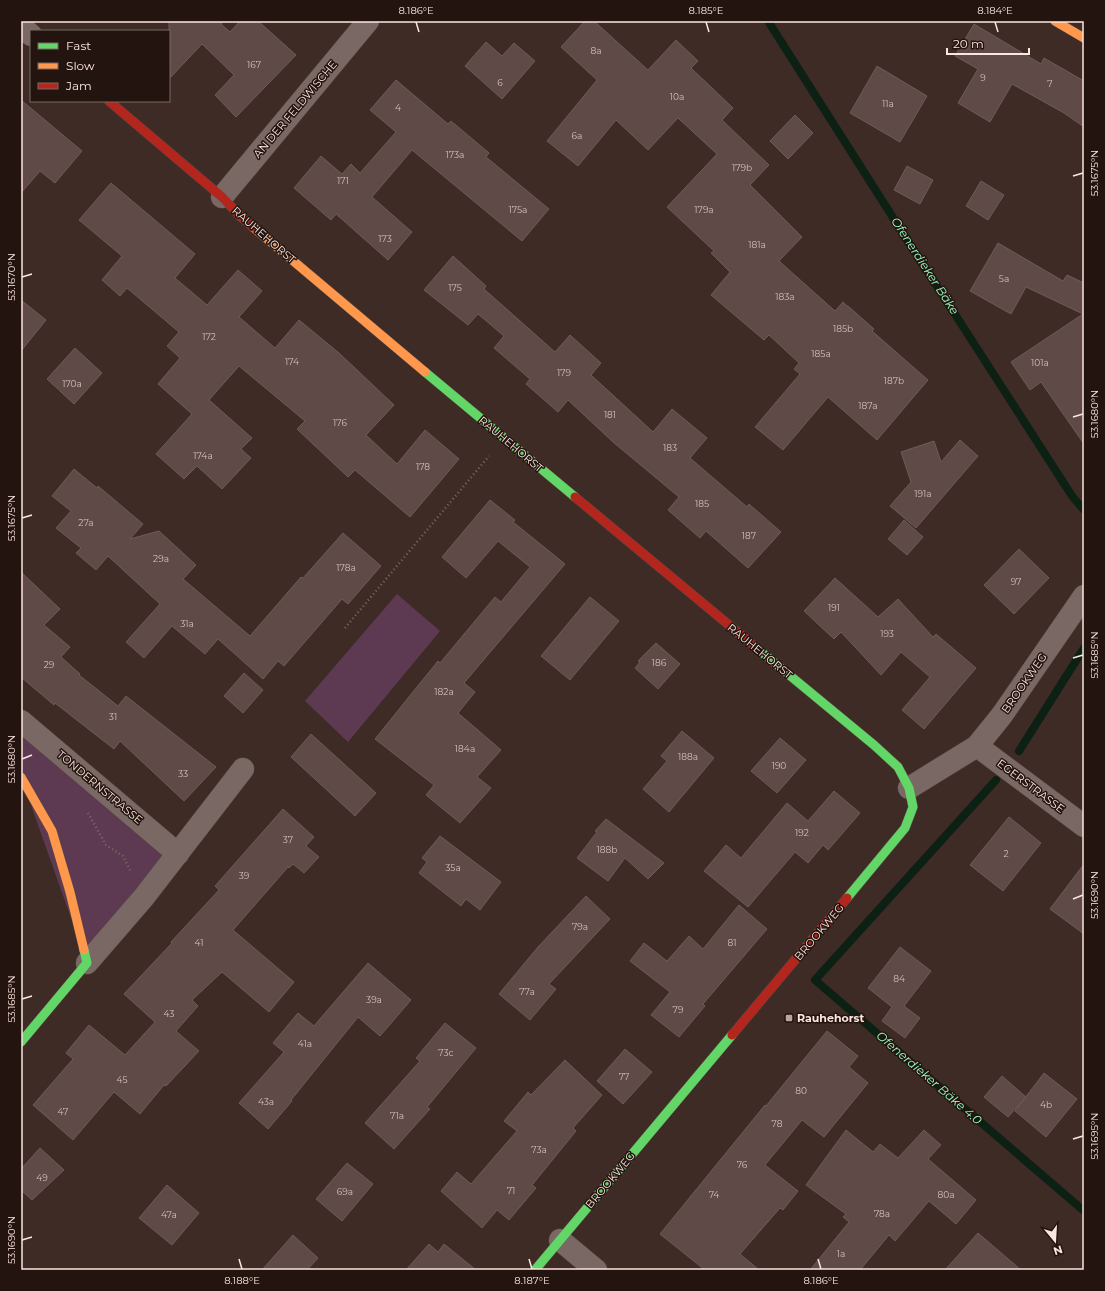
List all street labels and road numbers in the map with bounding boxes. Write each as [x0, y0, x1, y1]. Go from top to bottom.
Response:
street label: AN DER FELDWISCHE [250, 57, 340, 161]
street label: RAUHEHORST [229, 204, 299, 267]
street label: RAUHEHORST [476, 413, 547, 475]
street label: RAUHEHORST [725, 620, 796, 682]
street label: BROOKWEG [998, 650, 1050, 716]
street label: TONDERNSTRASSE [54, 747, 146, 827]
street label: EGERSTRASSE [994, 756, 1068, 816]
street label: BROOKWEG [791, 901, 847, 963]
street label: BROOKWEG [582, 1149, 638, 1211]

